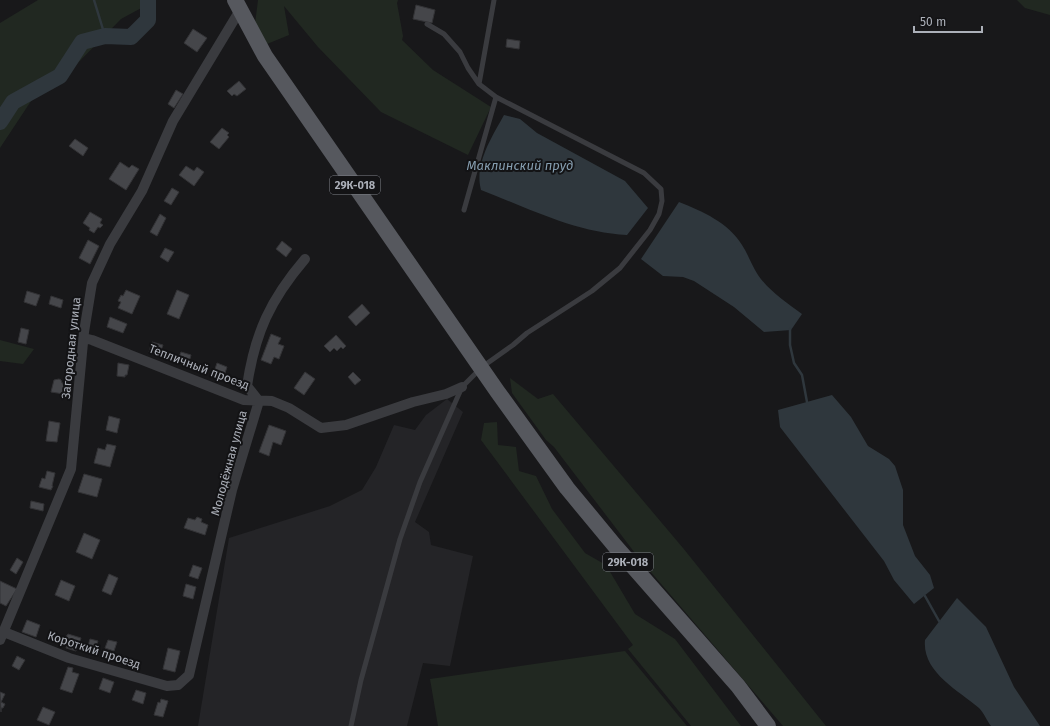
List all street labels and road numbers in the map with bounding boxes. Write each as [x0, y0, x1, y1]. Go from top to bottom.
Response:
road number: 29К-018 [330, 176, 380, 194]
street label: Загородная улица [59, 296, 83, 400]
street label: Тепличный проезд [147, 341, 251, 393]
street label: Молодёжная улица [208, 409, 250, 517]
road number: 29К-018 [603, 553, 653, 571]
street label: Короткий проезд [46, 628, 143, 672]

